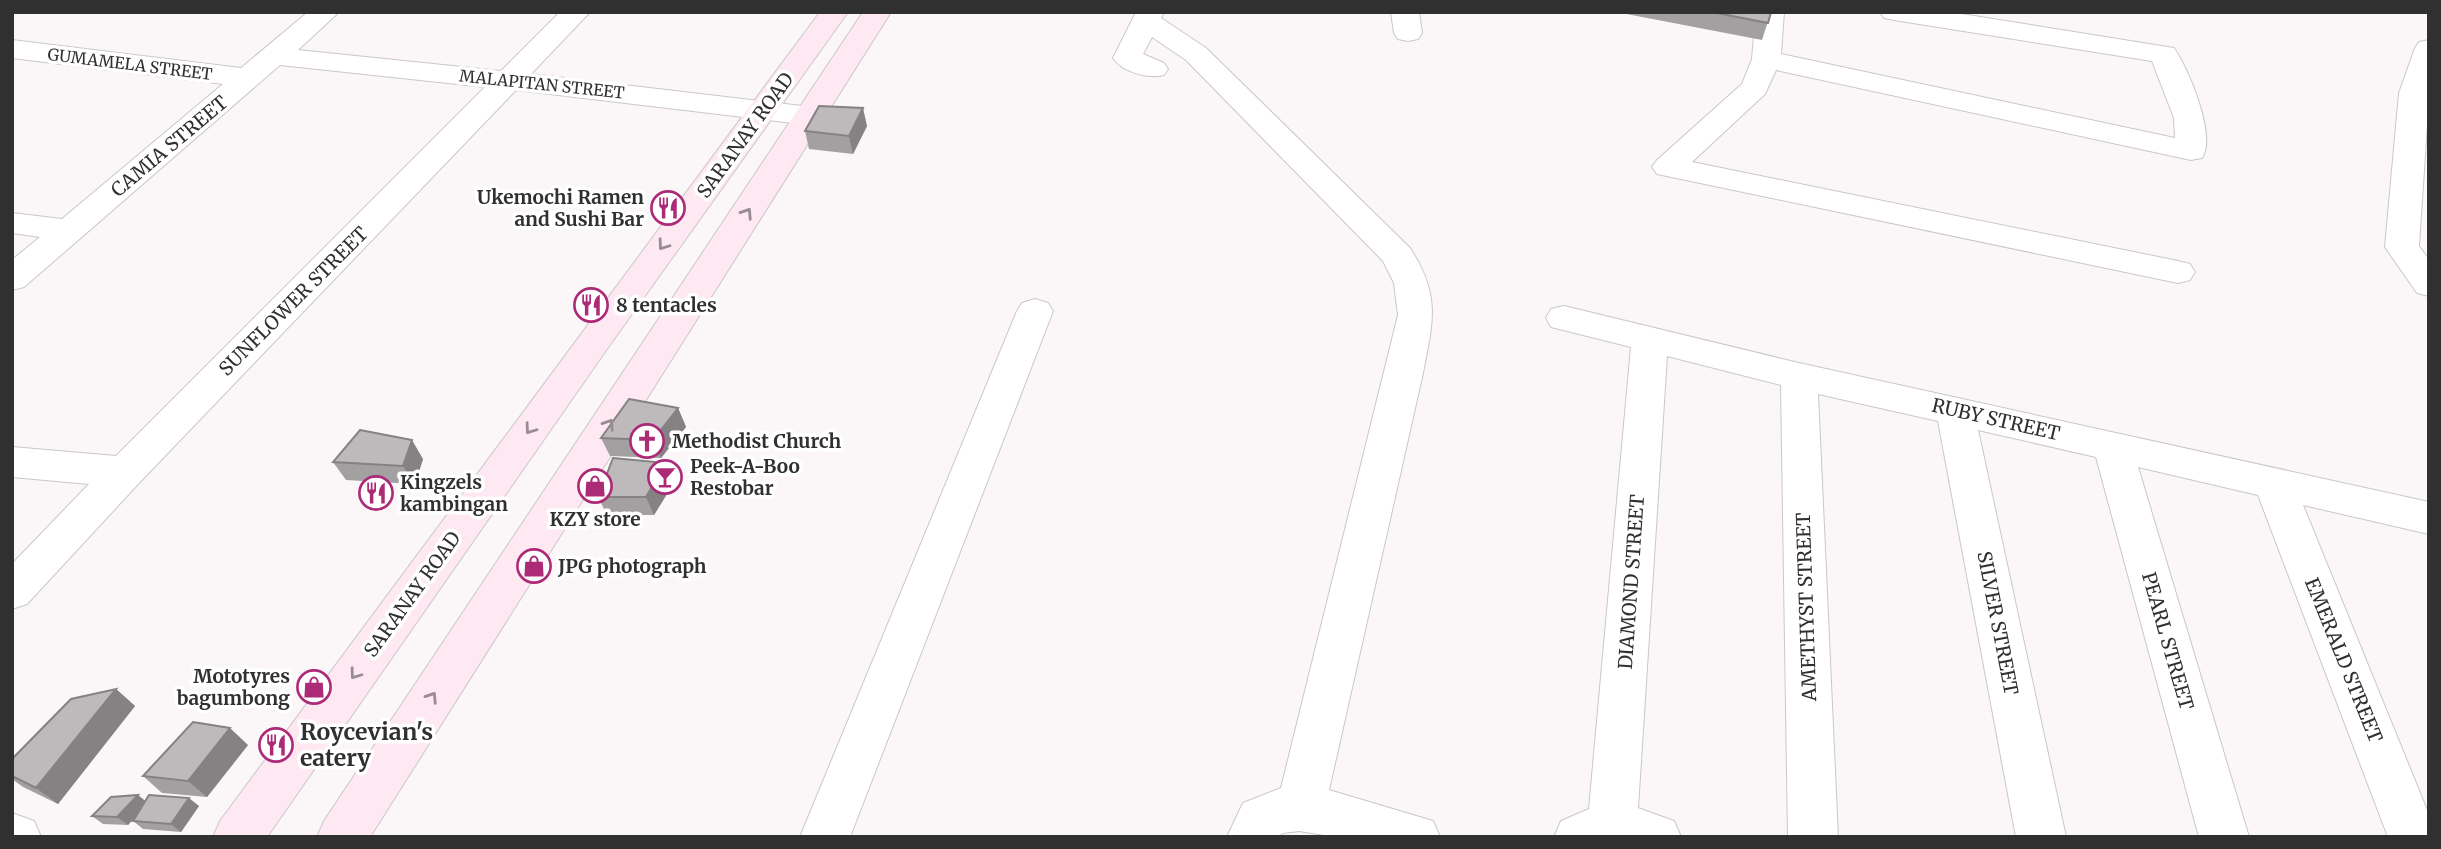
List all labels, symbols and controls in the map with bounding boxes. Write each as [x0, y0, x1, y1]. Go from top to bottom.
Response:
street label: GUMAMELA STREET [46, 44, 214, 84]
street label: MALAPITAN STREET [458, 65, 626, 103]
street label: SARANAY ROAD [691, 68, 799, 202]
street label: CAMIA STREET [106, 90, 232, 202]
place label: Ukemochi Ramen and Sushi Bar [477, 185, 644, 231]
restaurant icon: Ukemochi Ramen and Sushi Bar [649, 189, 687, 227]
one-way arrow [738, 208, 751, 221]
street label: SUNFLOWER STREET [213, 221, 373, 381]
one-way arrow [659, 237, 672, 250]
restaurant icon: 8 tentacles [572, 286, 610, 324]
place label: 8 tentacles [616, 293, 717, 317]
street label: RUBY STREET [1930, 393, 2062, 445]
one-way arrow [601, 419, 614, 432]
one-way arrow [526, 421, 538, 434]
church icon: Methodist Church [628, 422, 666, 460]
place label: Methodist Church [672, 429, 841, 453]
place label: Peek-A-Boo Restobar [690, 454, 800, 500]
bar icon: Peek-A-Boo Restobar [646, 458, 684, 496]
shop icon: KZY store [576, 467, 614, 505]
place label: Kingzels kambingan [400, 470, 508, 516]
restaurant icon: Kingzels kambingan [357, 474, 395, 512]
street label: DIAMOND STREET [1613, 494, 1649, 670]
place label: KZY store [549, 507, 641, 531]
street label: AMETHYST STREET [1791, 512, 1821, 703]
street label: SARANAY ROAD [358, 527, 466, 661]
shop icon: JPG photograph [515, 547, 553, 585]
street label: SILVER STREET [1972, 549, 2024, 697]
place label: JPG photograph [557, 554, 707, 578]
street label: PEARL STREET [2137, 569, 2199, 713]
street label: EMERALD STREET [2300, 574, 2388, 746]
place label: Mototyres bagumbong [177, 664, 290, 710]
one-way arrow [350, 666, 363, 679]
shop icon: Mototyres bagumbong [295, 668, 333, 706]
one-way arrow [424, 692, 437, 705]
place label: Roycevian's eatery [300, 717, 433, 772]
restaurant icon: Roycevian's eatery [257, 726, 295, 764]

